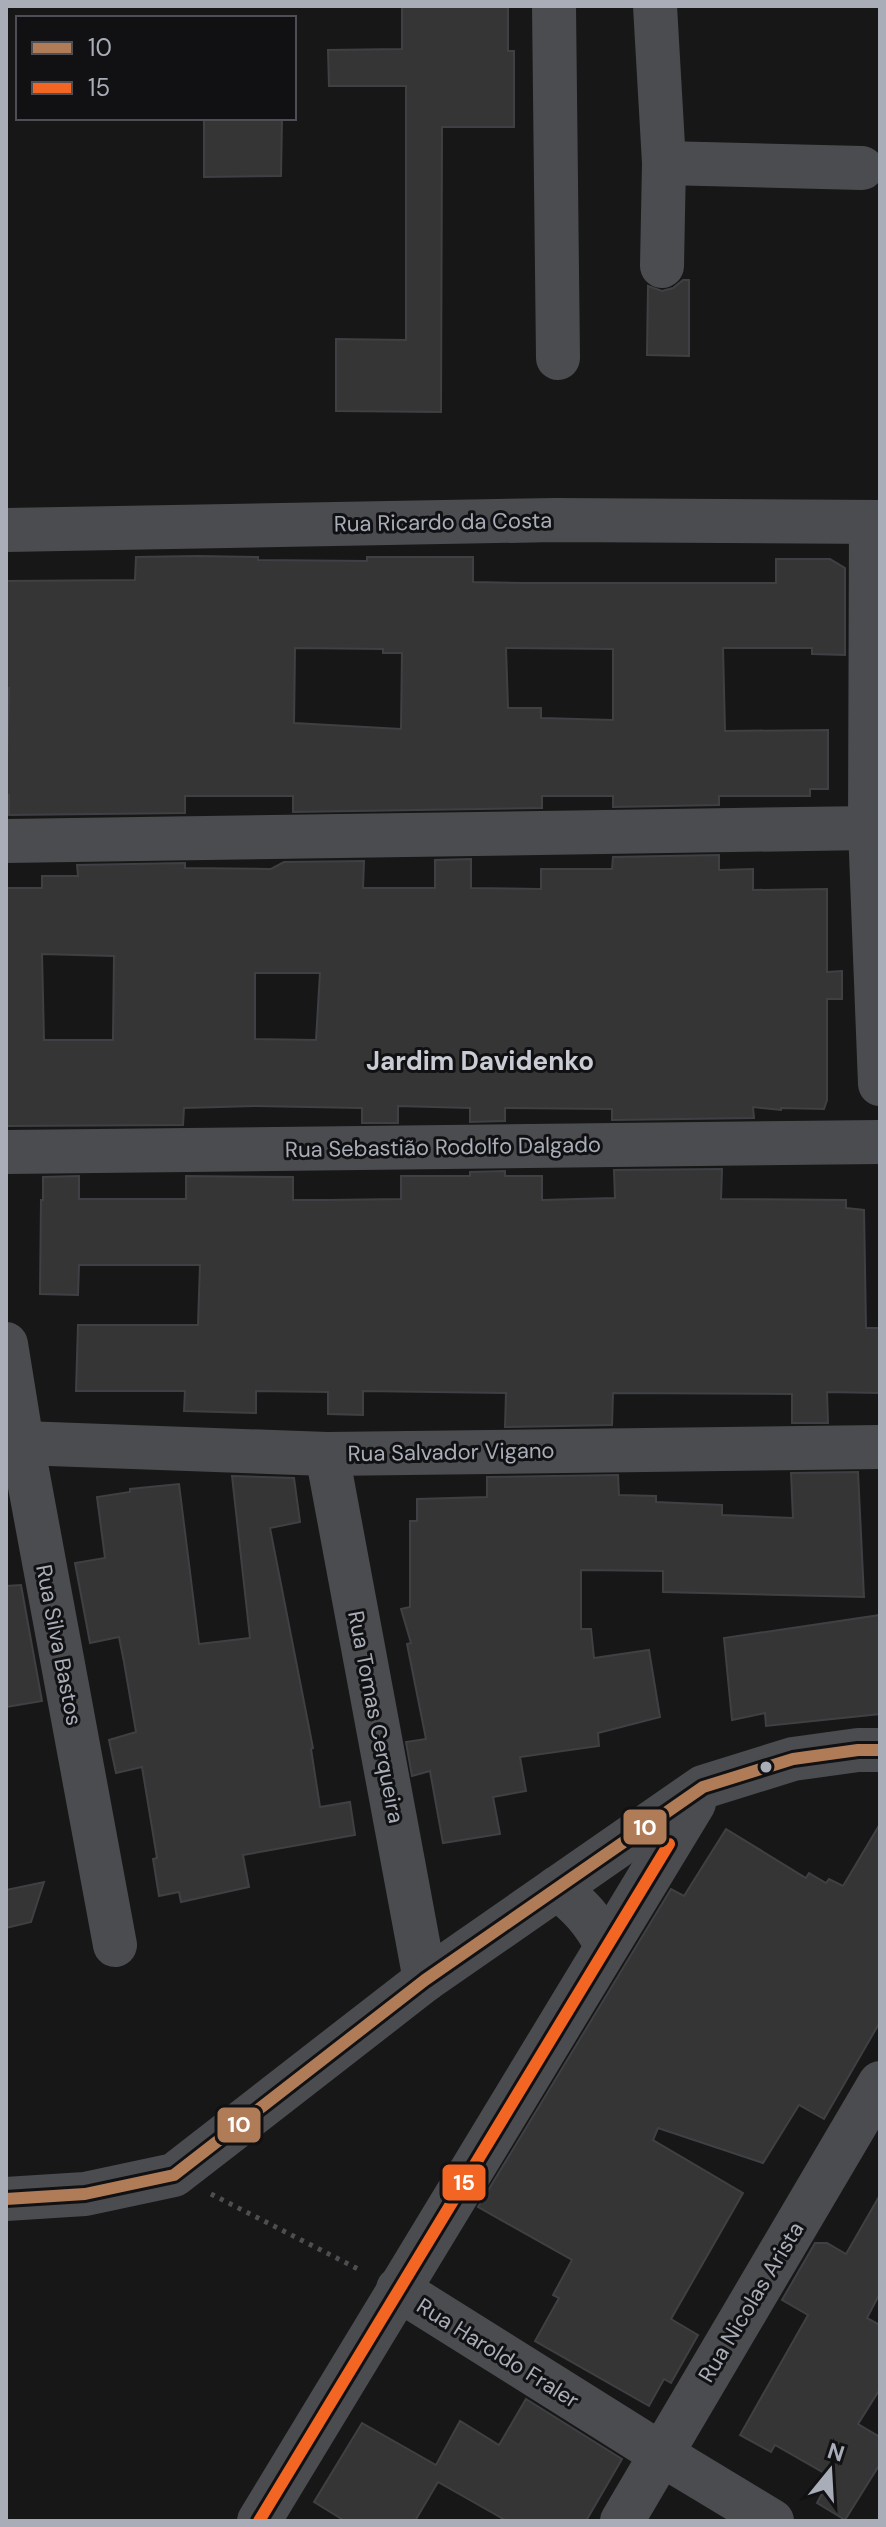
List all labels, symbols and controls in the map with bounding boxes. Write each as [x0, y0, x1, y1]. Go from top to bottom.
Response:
legend [16, 16, 296, 120]
text: 10 [88, 32, 112, 63]
text: 15 [88, 72, 110, 103]
street label: Rua Ricardo da Costa [334, 506, 552, 538]
district label: Jardim Davidenko [366, 1044, 594, 1078]
street label: Rua Sebastião Rodolfo Dalgado [285, 1130, 601, 1164]
street label: Rua Salvador Vigano [347, 1436, 555, 1468]
street label: Rua Silva Bastos [29, 1562, 89, 1728]
street label: Rua Tomas Cerqueira [341, 1608, 411, 1826]
unlabelled marker [758, 1759, 774, 1775]
line badge: 10 [622, 1808, 668, 1846]
text: 10 [633, 1813, 657, 1842]
line badge: 10 [216, 2106, 262, 2144]
text: 10 [227, 2110, 251, 2139]
line badge: 15 [441, 2163, 487, 2202]
text: 15 [453, 2168, 475, 2197]
street label: Rua Nicolas Arista [692, 2216, 810, 2388]
street label: Rua Haroldo Fraler [411, 2291, 585, 2415]
north arrow [790, 2431, 870, 2511]
text: N [824, 2436, 848, 2469]

